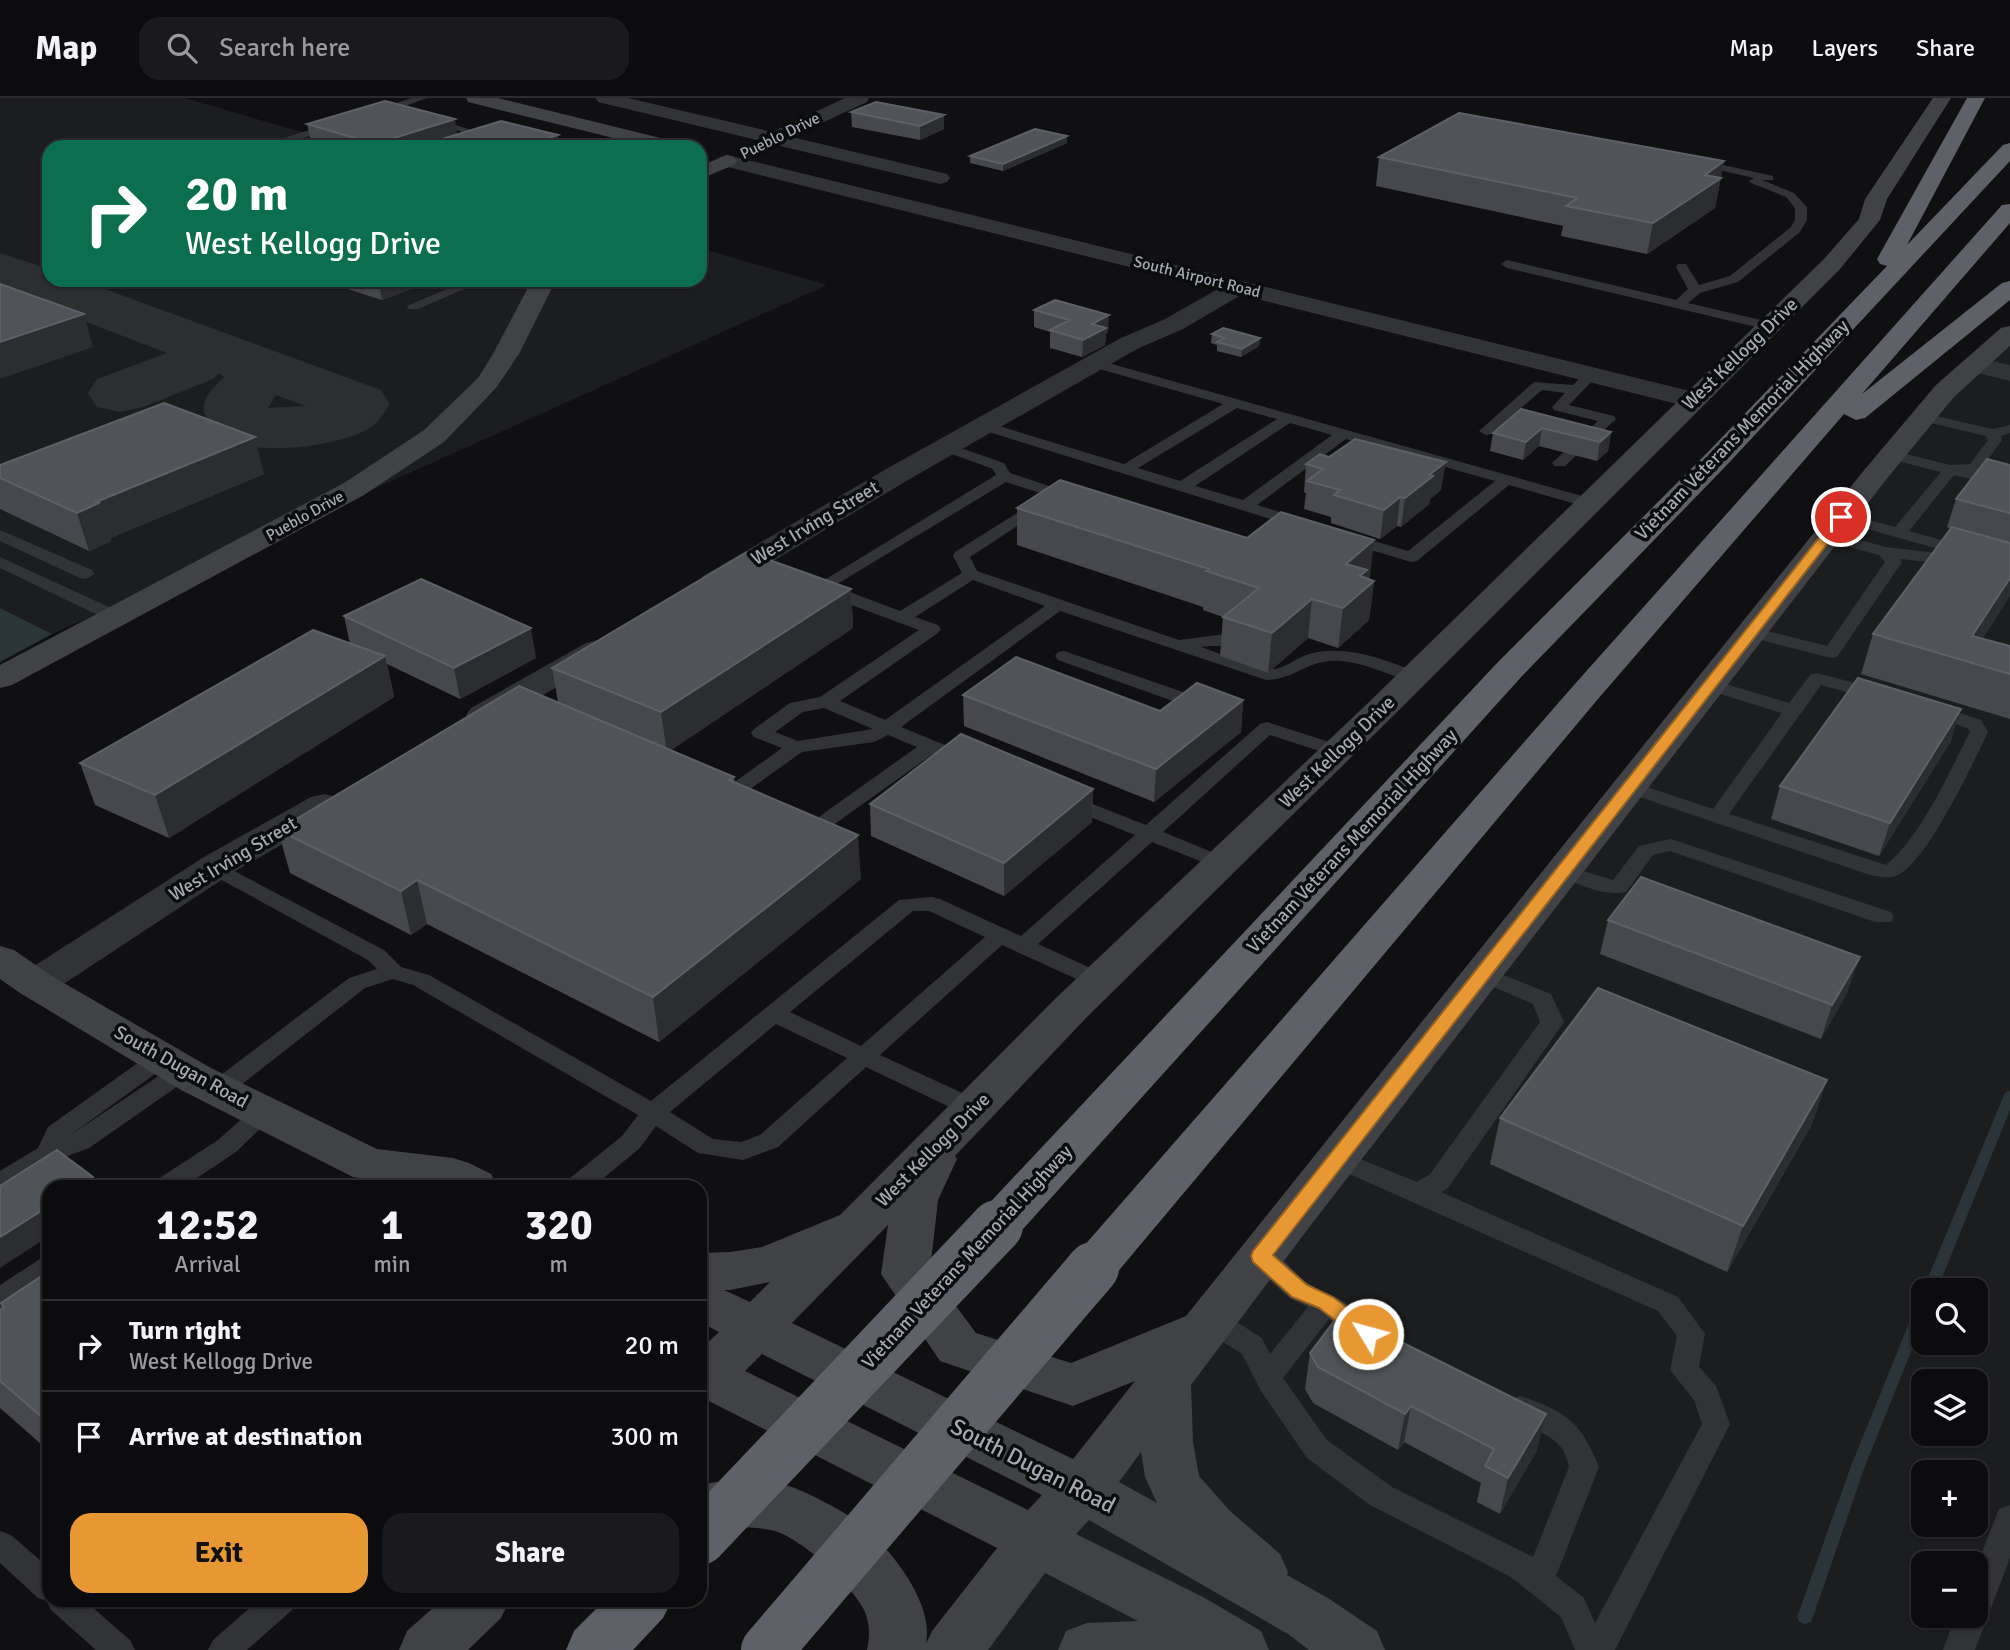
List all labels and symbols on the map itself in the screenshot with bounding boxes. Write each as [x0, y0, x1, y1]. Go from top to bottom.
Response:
street label: Pueblo Drive [737, 108, 823, 164]
street label: South Airport Road [1131, 252, 1263, 302]
street label: West Kellogg Drive [1677, 293, 1803, 415]
street label: Vietnam Veterans Memorial Highway [1630, 314, 1854, 546]
street label: West Irving Street [747, 475, 884, 571]
street label: Pueblo Drive [262, 486, 348, 546]
pin [1811, 487, 1871, 547]
street label: West Kellogg Drive [1274, 691, 1400, 813]
street label: Vietnam Veterans Memorial Highway [1242, 724, 1462, 958]
street label: West Irving Street [165, 811, 302, 907]
street label: South Dugan Road [110, 1020, 252, 1114]
street label: West Kellogg Drive [871, 1088, 995, 1212]
street label: Vietnam Veterans Memorial Highway [857, 1140, 1077, 1374]
position arrow [1331, 1297, 1405, 1371]
street label: South Dugan Road [946, 1412, 1120, 1520]

